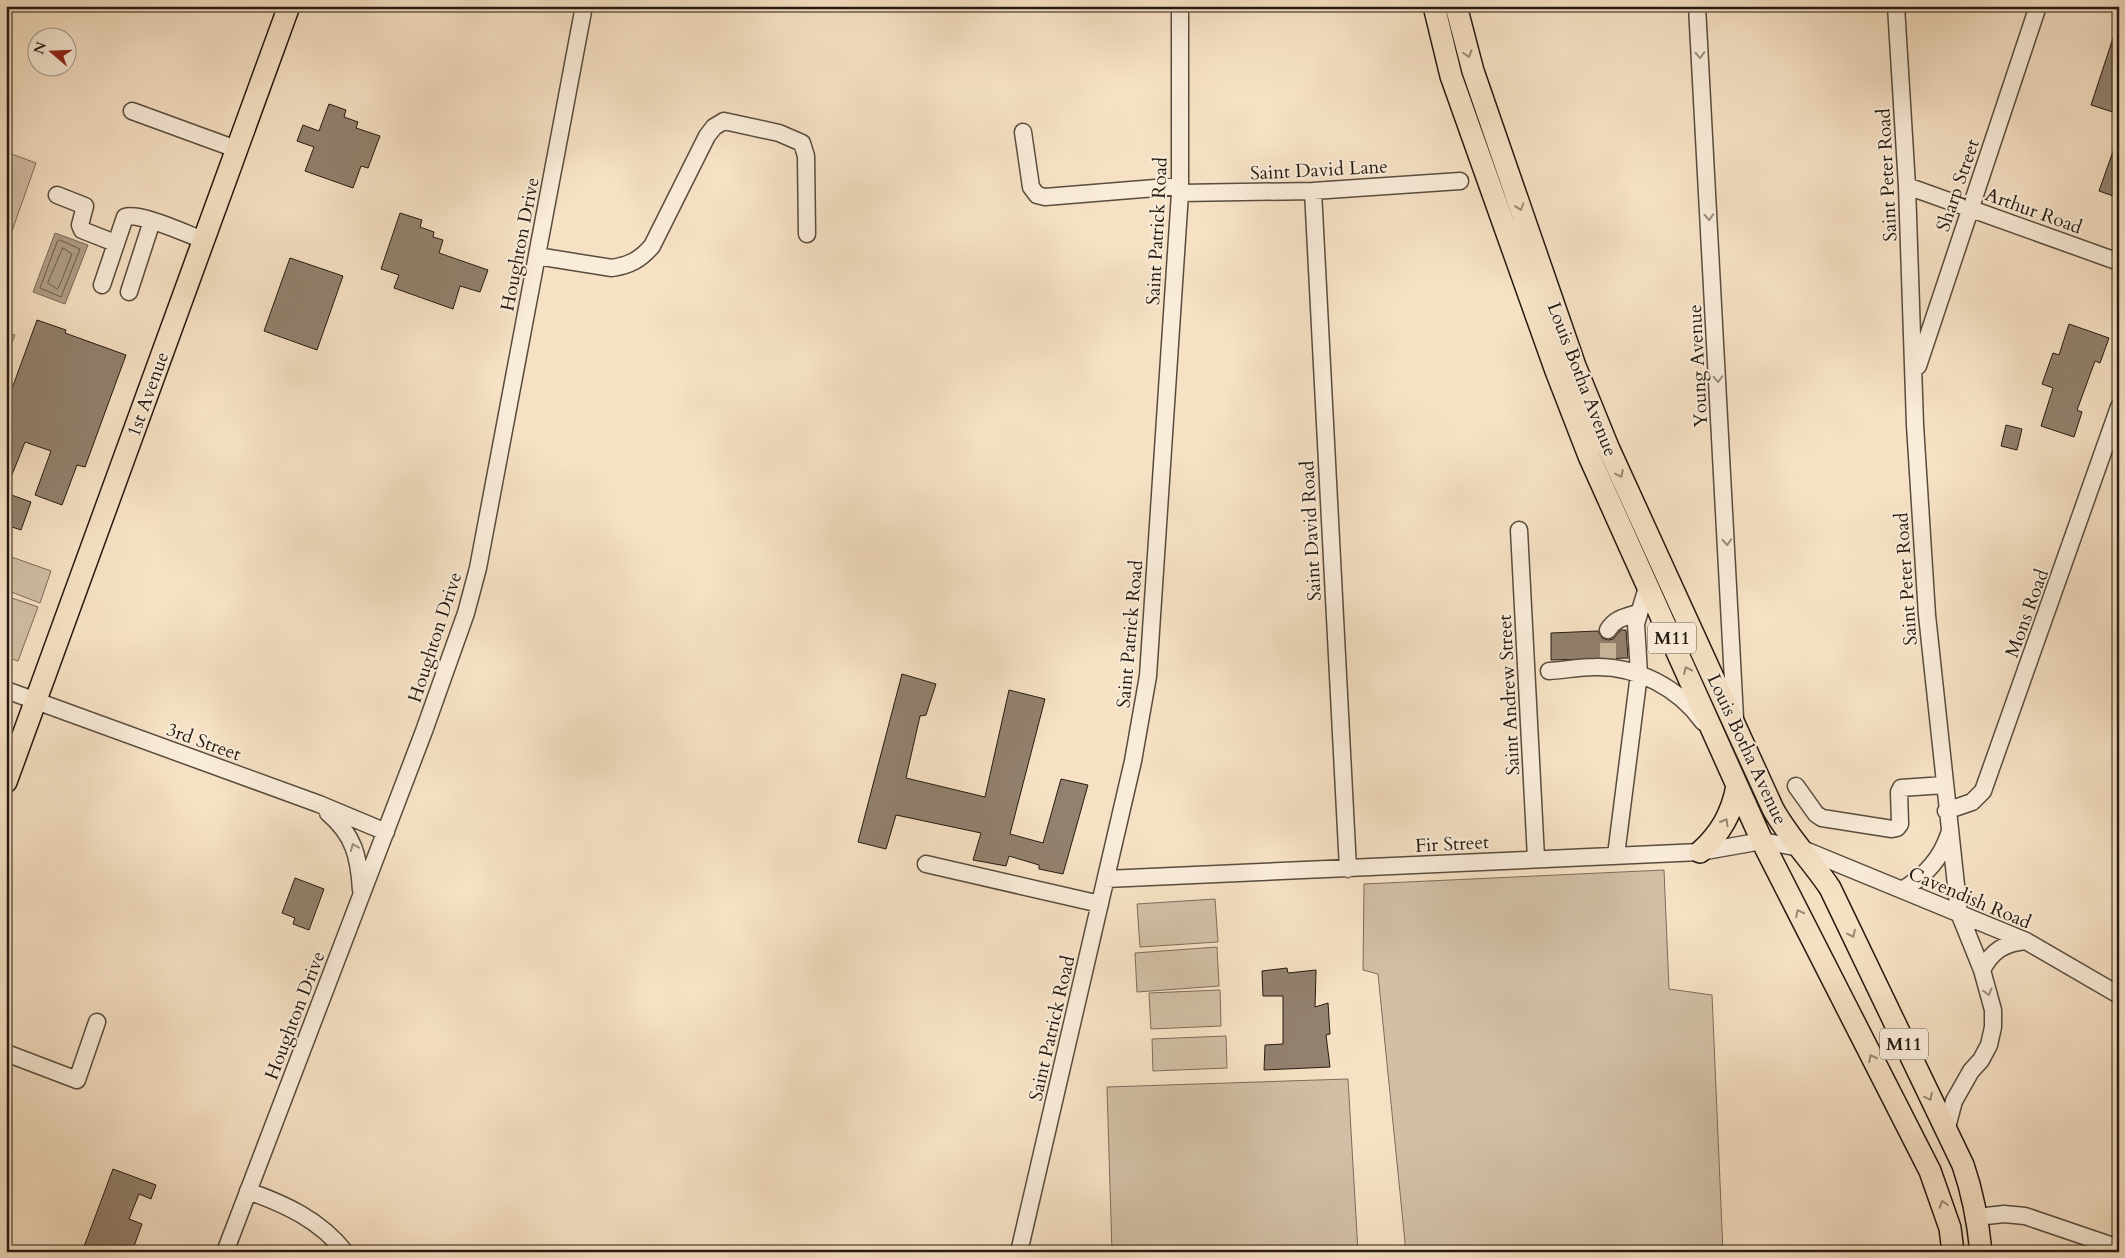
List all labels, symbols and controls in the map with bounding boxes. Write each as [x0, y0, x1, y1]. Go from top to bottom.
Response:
north arrow [28, 28, 78, 78]
text: N [29, 39, 51, 57]
one-way arrow [1462, 49, 1472, 57]
one-way arrow [1694, 51, 1705, 59]
street label: Saint Peter Road [1871, 108, 1903, 242]
street label: Sharp Street [1930, 136, 1986, 235]
street label: Saint David Lane [1249, 153, 1389, 187]
street label: Saint Patrick Road [1140, 156, 1174, 306]
street label: Houghton Drive [494, 175, 546, 313]
street label: Arthur Road [1982, 181, 2086, 240]
one-way arrow [1514, 203, 1524, 211]
one-way arrow [1703, 213, 1714, 221]
street label: Louis Botha Avenue [1541, 298, 1624, 460]
street label: Young Avenue [1682, 304, 1714, 428]
street label: 1st Avenue [121, 348, 175, 441]
one-way arrow [1712, 376, 1723, 384]
street label: Saint David Road [1294, 460, 1328, 602]
one-way arrow [1614, 469, 1624, 478]
street label: Saint Peter Road [1888, 512, 1924, 646]
one-way arrow [1721, 538, 1732, 546]
street label: Saint Patrick Road [1111, 559, 1149, 709]
street label: Mons Road [1999, 566, 2055, 661]
street label: Houghton Drive [402, 569, 468, 706]
street label: Saint Andrew Street [1492, 614, 1526, 776]
road number: M11 [1648, 622, 1696, 654]
one-way arrow [1682, 666, 1693, 675]
street label: Louis Botha Avenue [1701, 670, 1793, 829]
street label: 3rd Street [163, 716, 245, 767]
one-way arrow [1719, 819, 1729, 828]
street label: Fir Street [1414, 829, 1490, 859]
one-way arrow [350, 843, 361, 852]
street label: Cavendish Road [1904, 860, 2035, 935]
one-way arrow [1795, 909, 1805, 918]
one-way arrow [1845, 929, 1856, 938]
street label: Houghton Drive [258, 947, 331, 1083]
street label: Saint Patrick Road [1023, 953, 1081, 1103]
one-way arrow [1982, 987, 1993, 996]
road number: M11 [1880, 1028, 1928, 1060]
one-way arrow [1868, 1054, 1878, 1063]
one-way arrow [1923, 1091, 1933, 1100]
one-way arrow [1939, 1201, 1949, 1209]

